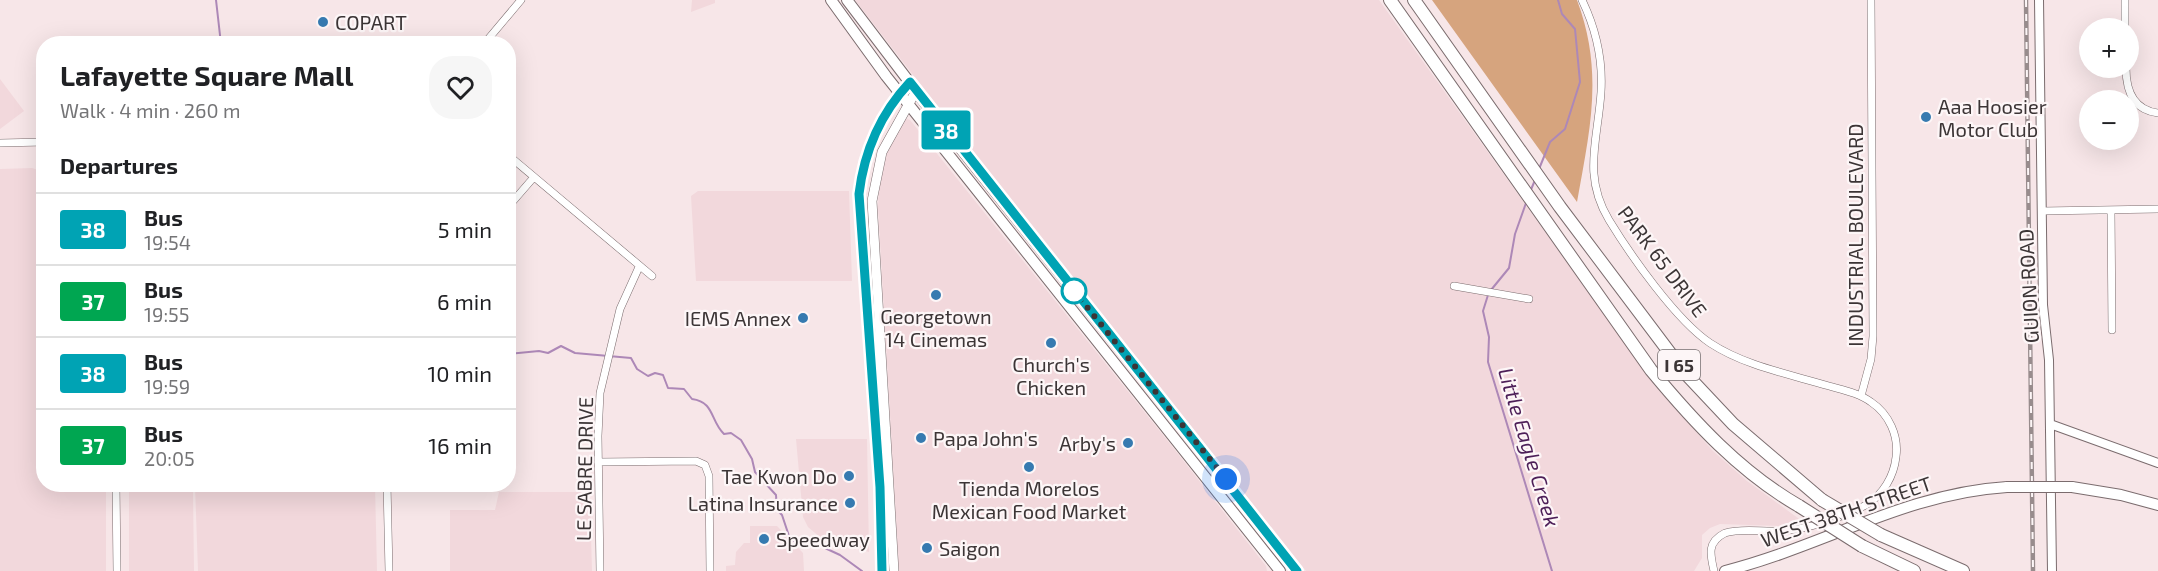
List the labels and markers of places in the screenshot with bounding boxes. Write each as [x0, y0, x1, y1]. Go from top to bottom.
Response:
place label: COPART [335, 10, 407, 34]
marker: COPART [316, 15, 330, 29]
place label: Aaa Hoosier Motor Club [1938, 94, 2047, 141]
marker: Aaa Hoosier Motor Club [1919, 110, 1933, 124]
unlabelled marker [1061, 278, 1087, 304]
marker: Georgetown 14 Cinemas [929, 288, 943, 302]
place label: Georgetown 14 Cinemas [880, 304, 992, 351]
place label: IEMS Annex [685, 306, 791, 330]
marker: IEMS Annex [796, 311, 810, 325]
marker: Church's Chicken [1044, 336, 1058, 350]
place label: Church's Chicken [1012, 352, 1090, 399]
place label: Papa John's [933, 426, 1038, 450]
marker: Papa John's [914, 431, 928, 445]
place label: Arby's [1059, 431, 1116, 455]
marker: Arby's [1121, 436, 1135, 450]
marker: Tienda Morelos Mexican Food Market [1022, 460, 1036, 474]
place label: Tae Kwon Do [721, 464, 837, 488]
marker: Tae Kwon Do [842, 469, 856, 483]
place label: Tienda Morelos Mexican Food Market [932, 476, 1127, 523]
place label: Latina Insurance [688, 491, 838, 515]
marker: Latina Insurance [843, 496, 857, 510]
place label: Speedway [776, 527, 870, 551]
marker: Speedway [757, 532, 771, 546]
place label: Saigon [939, 536, 1000, 560]
marker: Saigon [920, 541, 934, 555]

